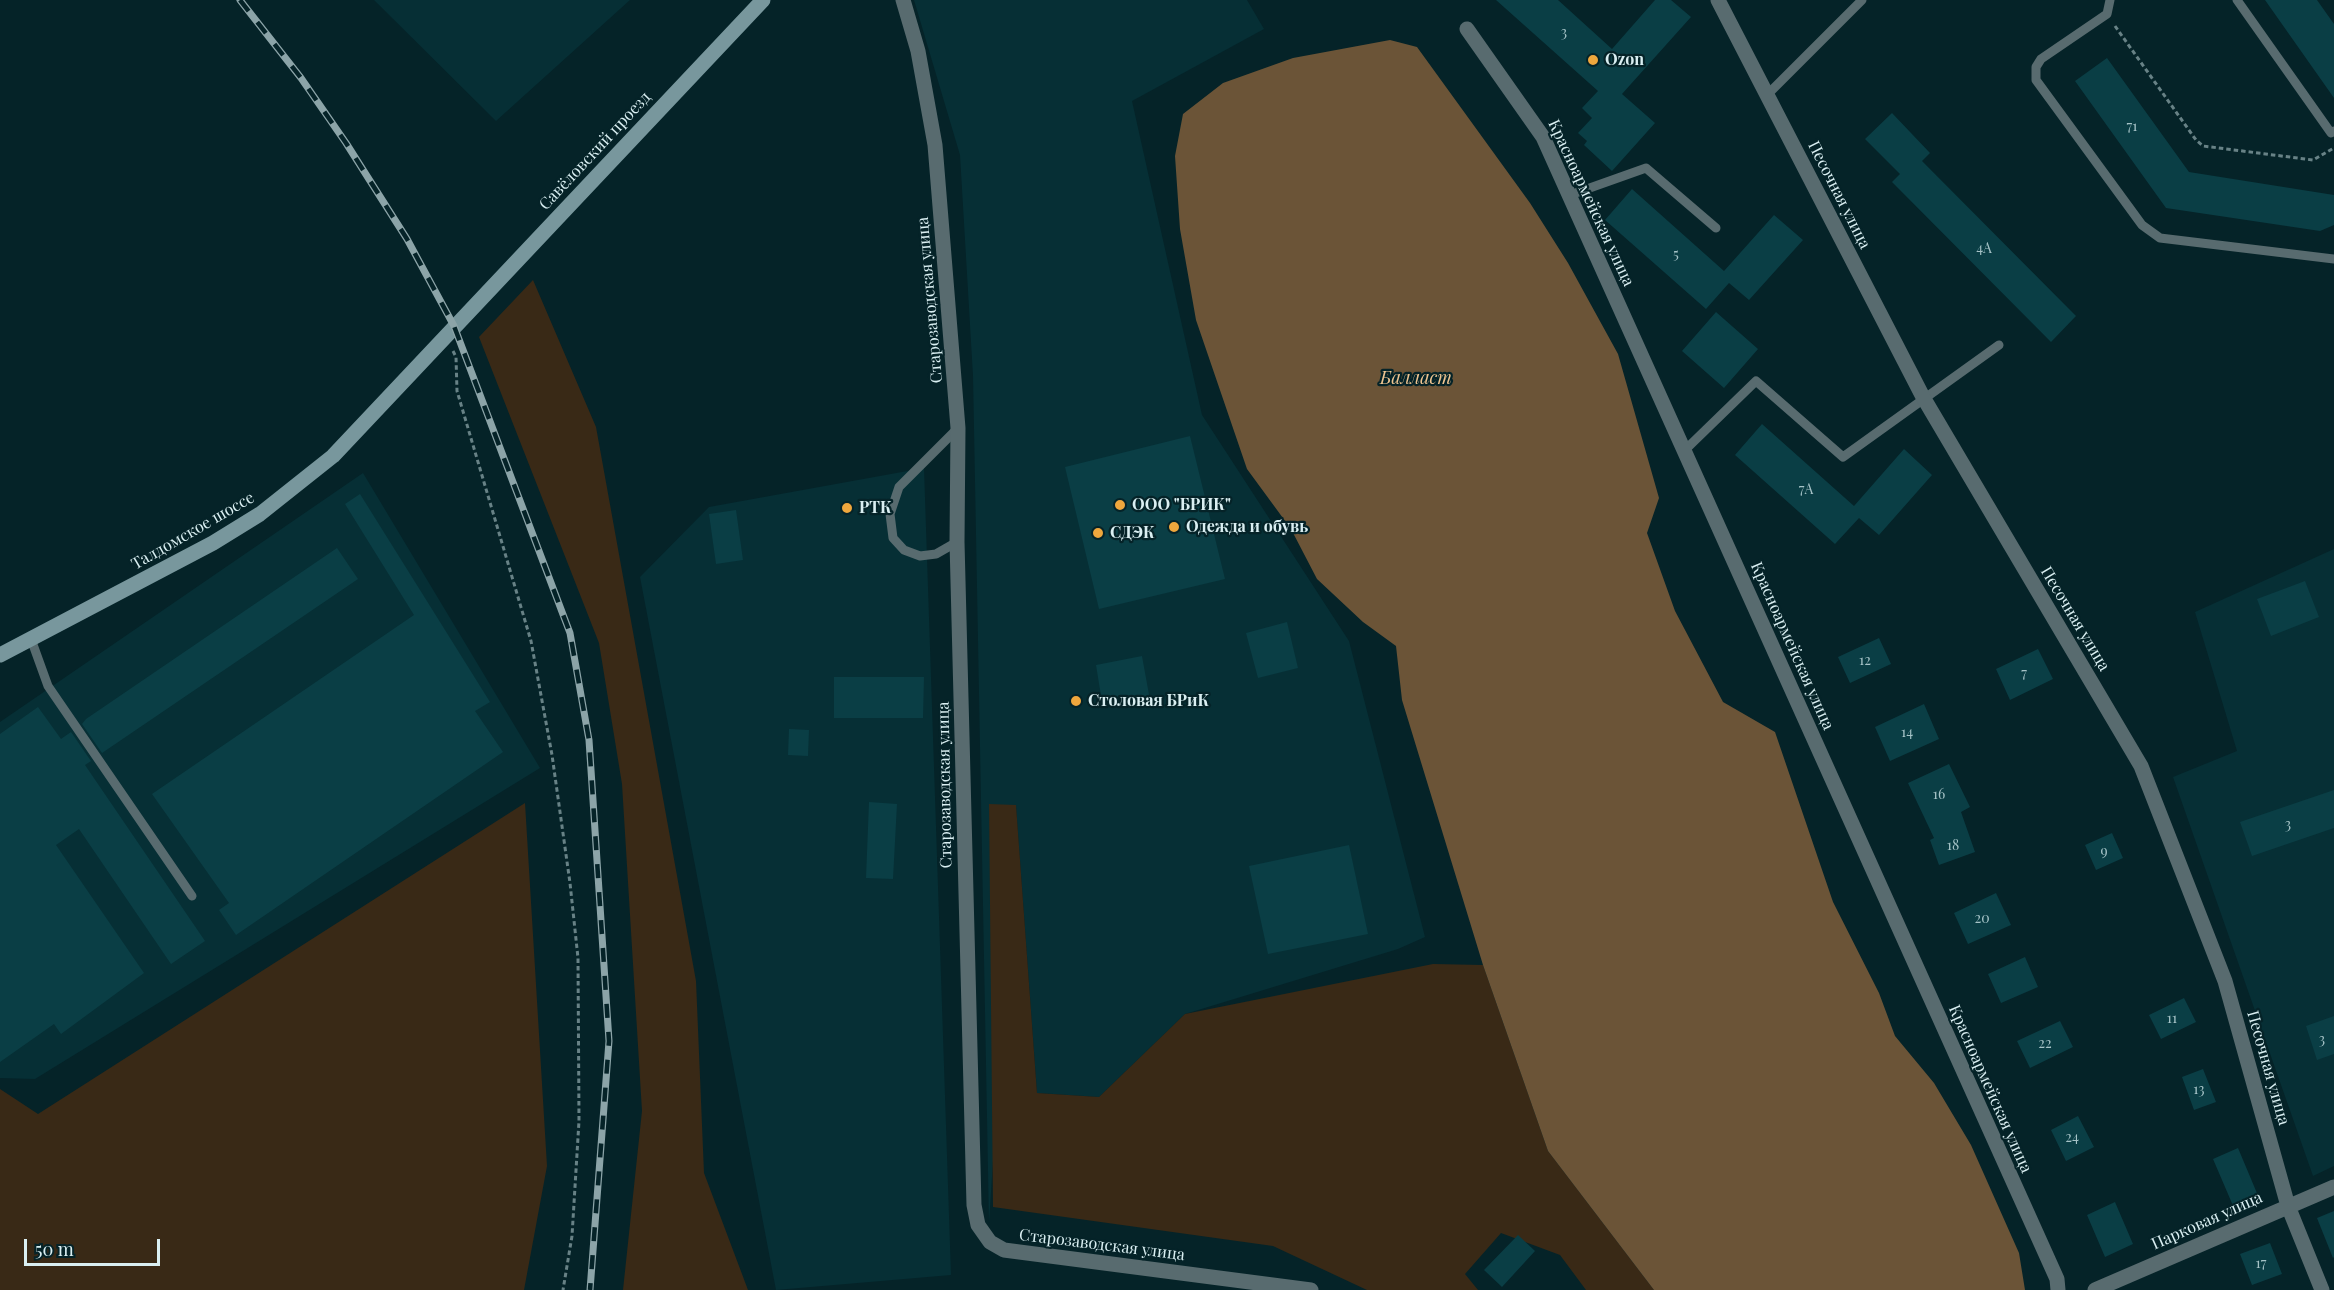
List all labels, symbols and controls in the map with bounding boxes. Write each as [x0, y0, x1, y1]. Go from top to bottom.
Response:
house number: 3 [1561, 25, 1567, 41]
place label: Ozon [1605, 50, 1644, 70]
marker: Ozon [1586, 53, 1600, 67]
street label: Савёловский проезд [535, 88, 655, 214]
street label: Красноармейская улица [1544, 117, 1638, 289]
house number: 71 [2127, 119, 2137, 135]
street label: Песочная улица [1804, 138, 1874, 252]
street label: Старозаводская улица [913, 216, 947, 384]
house number: 4А [1976, 241, 1992, 257]
house number: 5 [1673, 247, 1679, 263]
water label: Балласт [1380, 367, 1452, 389]
house number: 7А [1799, 482, 1813, 498]
street label: Талдомское шоссе [128, 488, 258, 574]
place label: ООО "БРИК" [1132, 495, 1231, 515]
place label: РТК [859, 498, 891, 518]
marker: ООО "БРИК" [1113, 498, 1127, 512]
marker: РТК [840, 501, 854, 515]
place label: Одежда и обувь [1186, 517, 1308, 537]
marker: Одежда и обувь [1167, 520, 1181, 534]
place label: СДЭК [1110, 523, 1154, 543]
marker: СДЭК [1091, 526, 1105, 540]
street label: Красноармейская улица [1746, 559, 1838, 733]
street label: Песочная улица [2036, 563, 2114, 675]
house number: 12 [1859, 653, 1871, 669]
house number: 7 [2021, 666, 2027, 682]
place label: Столовая БРиК [1088, 691, 1209, 711]
marker: Столовая БРиК [1069, 694, 1083, 708]
street label: Старозаводская улица [934, 701, 956, 869]
house number: 14 [1901, 725, 1913, 741]
house number: 16 [1933, 787, 1945, 803]
house number: 3 [2285, 817, 2291, 833]
house number: 18 [1947, 838, 1959, 854]
house number: 9 [2100, 844, 2108, 860]
house number: 20 [1974, 911, 1990, 927]
street label: Красноармейская улица [1944, 1002, 2036, 1176]
street label: Песочная улица [2242, 1008, 2294, 1128]
house number: 11 [2167, 1011, 2177, 1027]
house number: 3 [2319, 1032, 2325, 1048]
house number: 22 [2038, 1036, 2052, 1052]
house number: 13 [2193, 1082, 2205, 1098]
house number: 24 [2065, 1130, 2079, 1146]
street label: Парковая улица [2149, 1188, 2265, 1254]
street label: Старозаводская улица [1018, 1225, 1186, 1265]
scale bar [27, 1227, 164, 1265]
text: 50 m [35, 1237, 74, 1261]
house number: 17 [2256, 1256, 2266, 1272]

